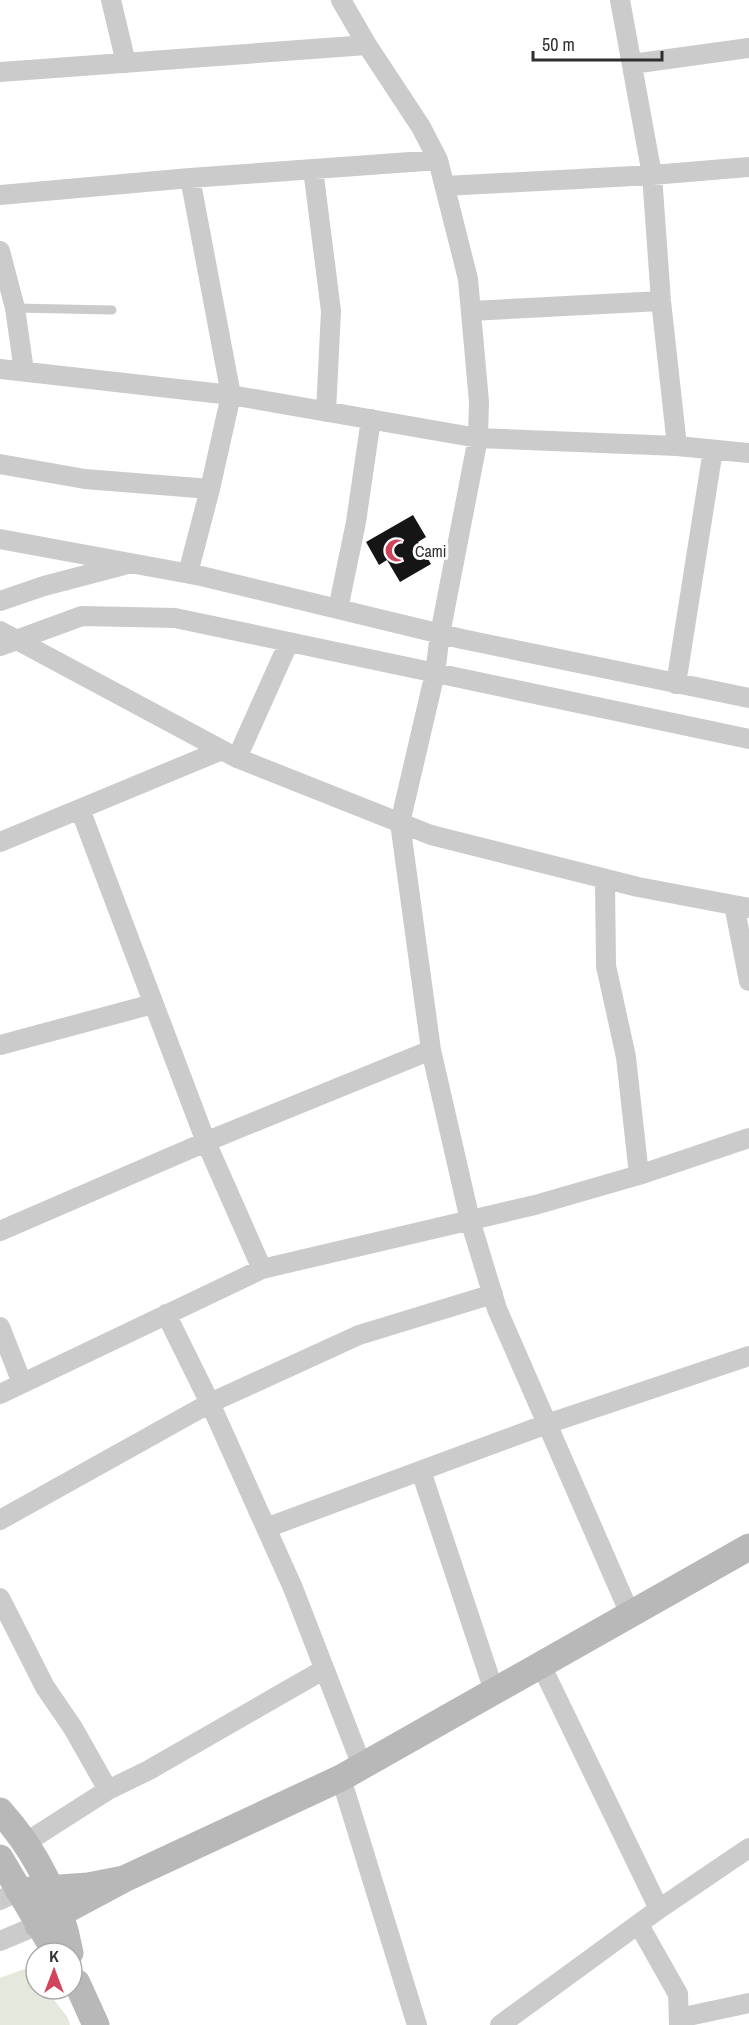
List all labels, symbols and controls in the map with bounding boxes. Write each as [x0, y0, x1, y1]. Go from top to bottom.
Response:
scale bar [533, 24, 662, 62]
text: 50 m [542, 32, 575, 57]
mosque icon: Cami [384, 538, 410, 564]
place label: Cami [415, 540, 446, 562]
north arrow [24, 1941, 84, 2001]
text: K [49, 1945, 59, 1967]

